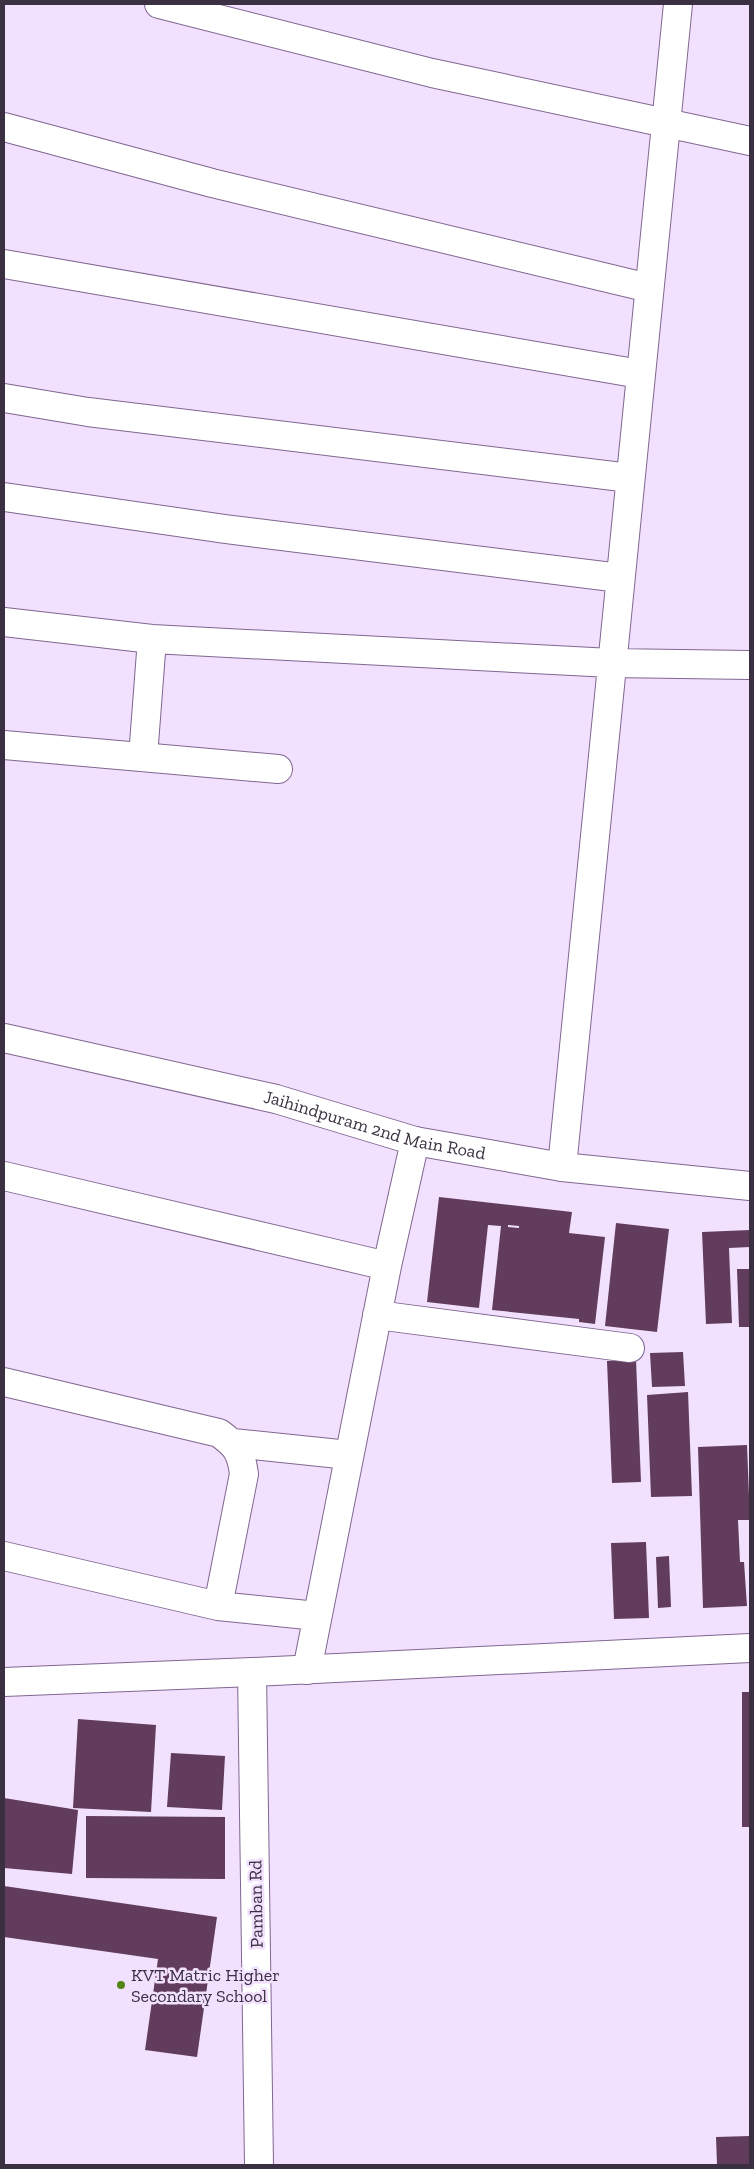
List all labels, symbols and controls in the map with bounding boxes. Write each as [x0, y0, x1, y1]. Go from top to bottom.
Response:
street label: Jaihindpuram 2nd Main Road [262, 1086, 487, 1164]
street label: Pamban Rd [244, 1860, 268, 1948]
place label: KVT Matric Higher Secondary School [131, 1964, 280, 2007]
marker: KVT Matric Higher Secondary School [115, 1979, 127, 1991]

